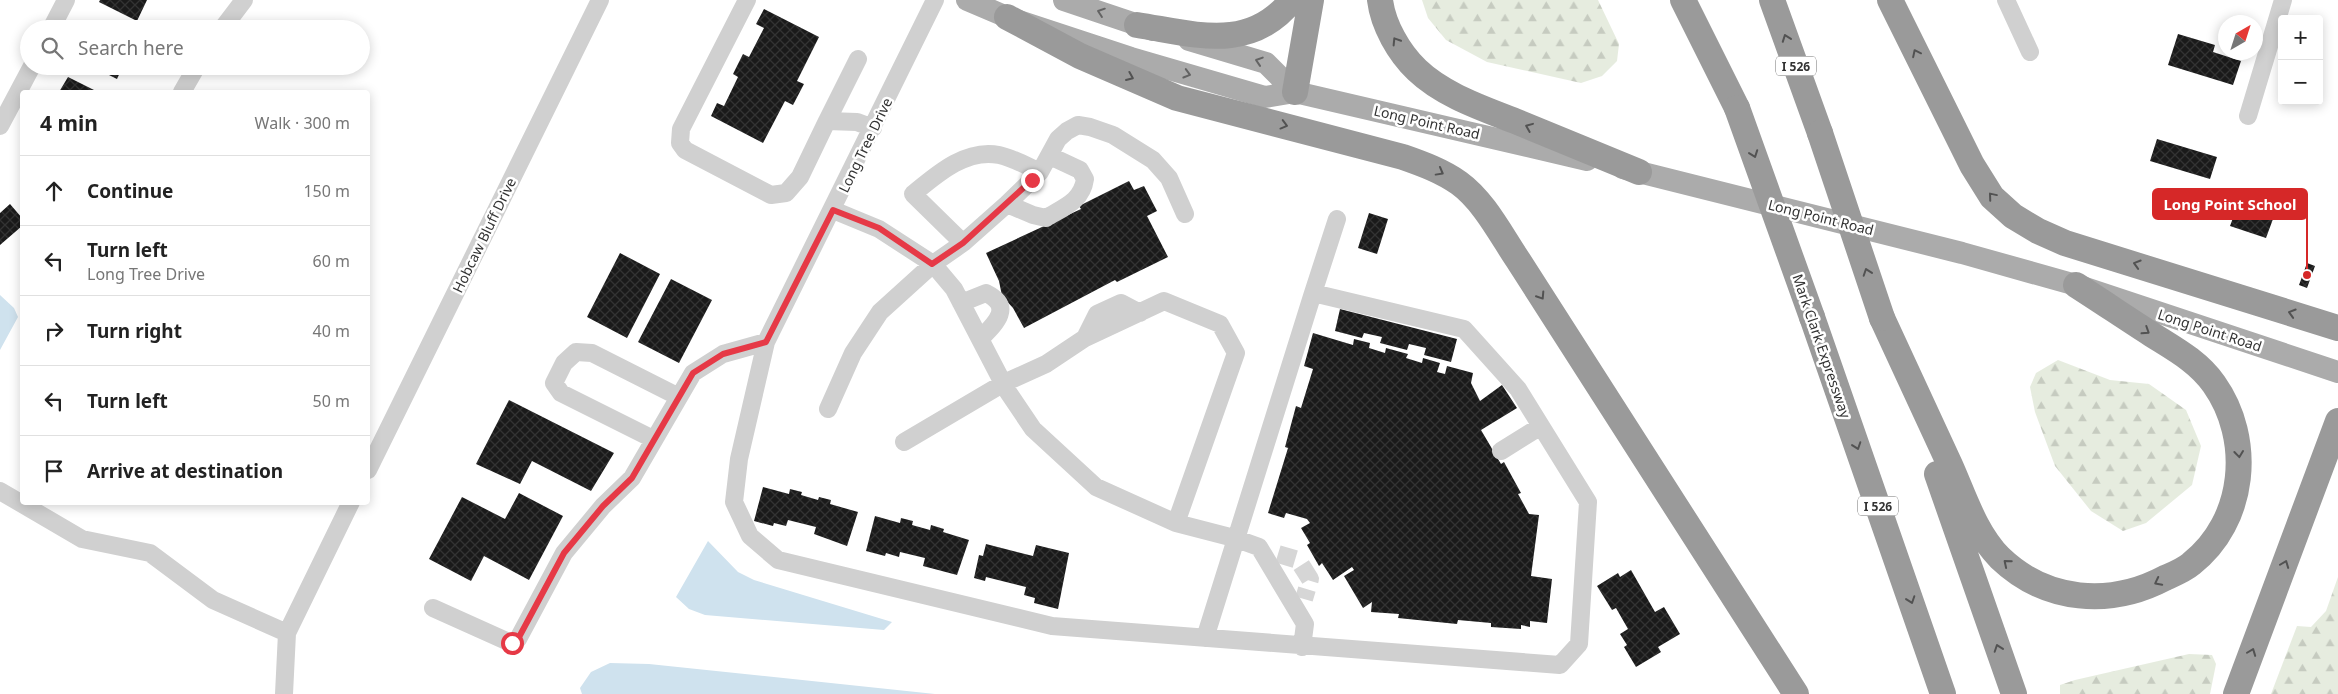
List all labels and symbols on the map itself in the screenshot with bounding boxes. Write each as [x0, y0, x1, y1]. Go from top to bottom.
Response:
one-way arrow [1097, 8, 1106, 18]
north arrow [2218, 15, 2263, 60]
one-way arrow [1782, 34, 1792, 42]
one-way arrow [1392, 38, 1402, 47]
one-way arrow [1912, 49, 1922, 58]
road number: I 526 [1776, 56, 1816, 76]
one-way arrow [1255, 57, 1263, 67]
one-way arrow [1183, 69, 1191, 79]
one-way arrow [1125, 72, 1133, 82]
street label: Long Tree Drive [834, 94, 896, 196]
street label: Long Point Road [1372, 101, 1482, 143]
one-way arrow [1280, 119, 1289, 130]
one-way arrow [1525, 123, 1534, 133]
one-way arrow [1748, 149, 1758, 158]
one-way arrow [1434, 165, 1443, 175]
route end [1021, 169, 1044, 192]
street label: Hobcaw Bluff Drive [448, 174, 520, 296]
callout: Long Point School [2153, 189, 2307, 219]
one-way arrow [1989, 192, 1998, 201]
text: Long Point School [2163, 194, 2297, 214]
street label: Long Point Road [1766, 195, 1876, 239]
one-way arrow [2133, 260, 2141, 270]
one-way arrow [1863, 268, 1873, 276]
street label: Mark Clark Expressway [1788, 271, 1856, 421]
one-way arrow [1535, 290, 1545, 299]
street label: Long Point Road [2156, 304, 2264, 356]
one-way arrow [2288, 308, 2296, 318]
one-way arrow [2141, 324, 2150, 334]
one-way arrow [1851, 441, 1861, 450]
one-way arrow [2233, 451, 2244, 459]
road number: I 526 [1858, 496, 1898, 516]
one-way arrow [2003, 559, 2012, 568]
one-way arrow [2279, 560, 2289, 569]
one-way arrow [2154, 576, 2163, 586]
one-way arrow [1905, 595, 1915, 603]
route start [501, 632, 524, 655]
one-way arrow [1994, 644, 2004, 653]
one-way arrow [2246, 648, 2256, 657]

